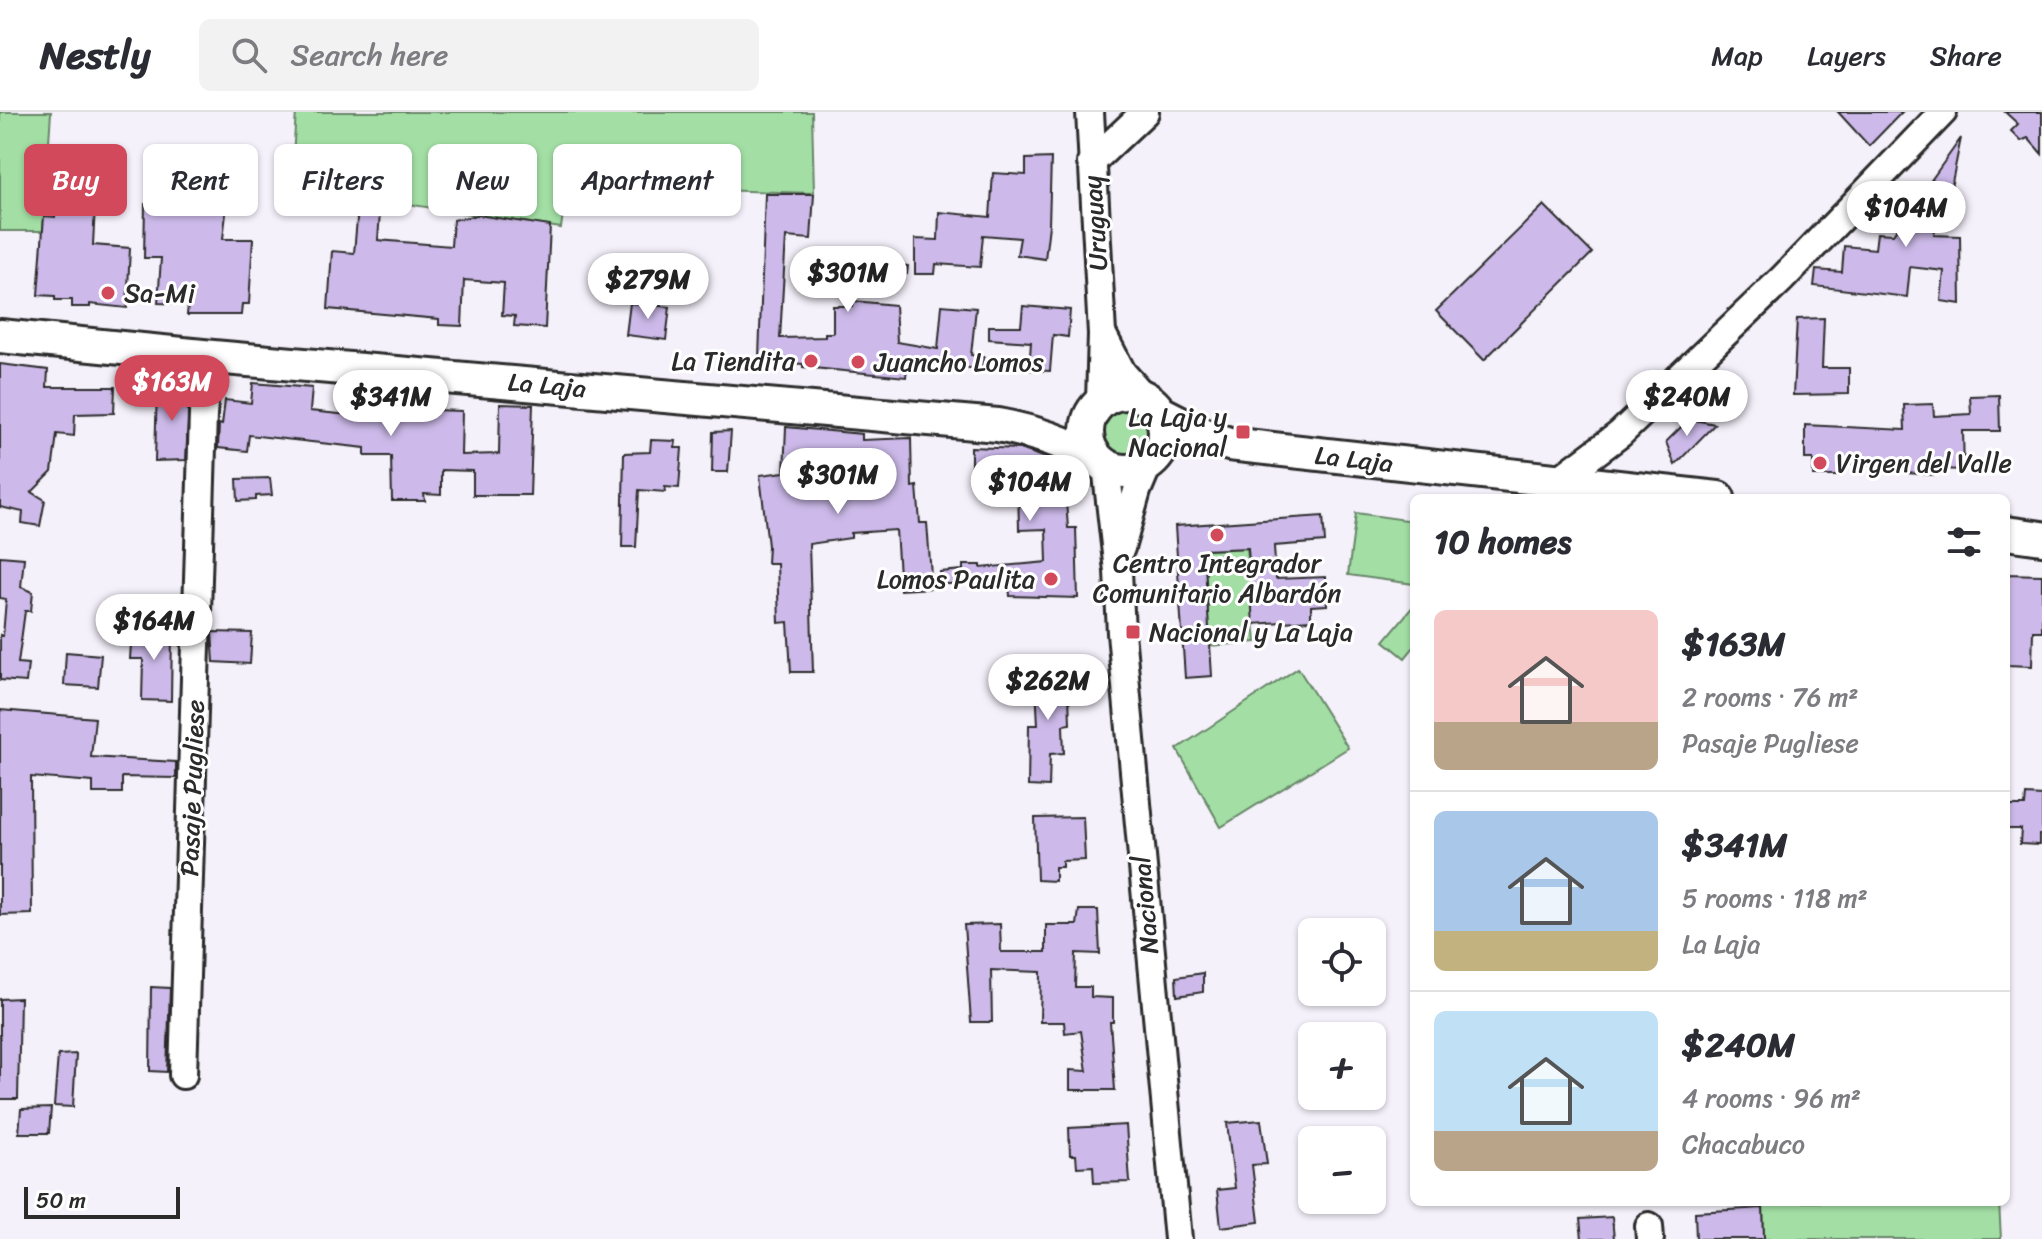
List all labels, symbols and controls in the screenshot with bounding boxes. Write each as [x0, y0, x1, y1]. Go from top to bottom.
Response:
search box [199, 19, 759, 91]
text: Nestly [40, 22, 151, 89]
text: Search here [291, 28, 449, 82]
text: Map [1711, 31, 1763, 80]
text: Layers [1807, 31, 1886, 80]
text: Share [1930, 31, 2002, 80]
icon: search [227, 33, 271, 77]
chip: Buy [24, 144, 127, 216]
chip: Rent [143, 144, 258, 216]
chip: Filters [274, 144, 412, 216]
chip: New [428, 144, 537, 216]
chip: Apartment [553, 144, 741, 216]
street label: Uruguay [1069, 173, 1121, 272]
pin: $104M [1850, 181, 1962, 249]
text: $104M [1865, 184, 1947, 230]
pin: $301M [792, 246, 904, 314]
text: $301M [808, 249, 888, 295]
pin: $279M [592, 253, 704, 321]
text: $279M [606, 256, 690, 302]
place label: Sa-Mi [124, 270, 196, 316]
marker: Sa-Mi [99, 284, 117, 302]
place label: La Tiendita [671, 338, 796, 384]
place label: Juancho Lomos [873, 339, 1044, 385]
marker: La Tiendita [802, 352, 820, 370]
marker: Juancho Lomos [849, 353, 867, 371]
pin: $163M [116, 355, 228, 423]
text: $163M [133, 358, 211, 404]
street label: La Laja [506, 359, 588, 411]
pin: $341M [335, 370, 447, 438]
pin: $240M [1631, 370, 1743, 438]
text: $341M [351, 373, 431, 419]
text: $240M [1644, 373, 1730, 419]
place label: La Laja y Nacional [1128, 394, 1228, 470]
marker: La Laja y Nacional [1234, 423, 1252, 441]
street label: La Laja [1313, 432, 1395, 486]
place label: Virgen del Valle [1836, 440, 2012, 486]
pin: $301M [782, 448, 894, 516]
text: $301M [798, 451, 878, 497]
marker: Virgen del Valle [1811, 454, 1829, 472]
pin: $104M [974, 455, 1086, 523]
text: $104M [989, 458, 1071, 504]
text: 10 homes [1434, 512, 1572, 572]
icon: filters [1942, 520, 1986, 564]
marker: Centro Integrador Comunitario Albardón [1208, 526, 1226, 544]
place label: Centro Integrador Comunitario Albardón [1093, 540, 1341, 616]
place label: Lomos Paulita [877, 556, 1035, 602]
marker: Lomos Paulita [1042, 570, 1060, 588]
pin: $164M [98, 594, 210, 662]
text: $164M [114, 597, 194, 643]
place label: Nacional y La Laja [1149, 609, 1353, 655]
text: $163M [1682, 614, 1785, 674]
marker: Nacional y La Laja [1124, 623, 1142, 641]
icon: home [1498, 642, 1594, 738]
pin: $262M [992, 654, 1104, 722]
text: $262M [1006, 657, 1090, 703]
text: 2 rooms · 76 m² [1682, 674, 1859, 720]
street label: Pasaje Pugliese [166, 699, 218, 877]
text: Pasaje Pugliese [1682, 720, 1859, 766]
text: $341M [1682, 815, 1787, 875]
icon: home [1498, 843, 1594, 939]
street label: Nacional [1118, 853, 1172, 956]
text: 5 rooms · 118 m² [1682, 875, 1868, 921]
map controls [1298, 918, 1386, 1214]
button: locate [1298, 918, 1386, 1006]
text: La Laja [1682, 921, 1760, 967]
text: $240M [1682, 1015, 1795, 1075]
button: + [1298, 1022, 1386, 1110]
icon: home [1498, 1043, 1594, 1139]
text: 4 rooms · 96 m² [1682, 1075, 1861, 1121]
text: Chacabuco [1682, 1121, 1805, 1167]
button: − [1298, 1126, 1386, 1214]
text: 50 m [36, 1181, 86, 1220]
scale bar [24, 1183, 180, 1219]

